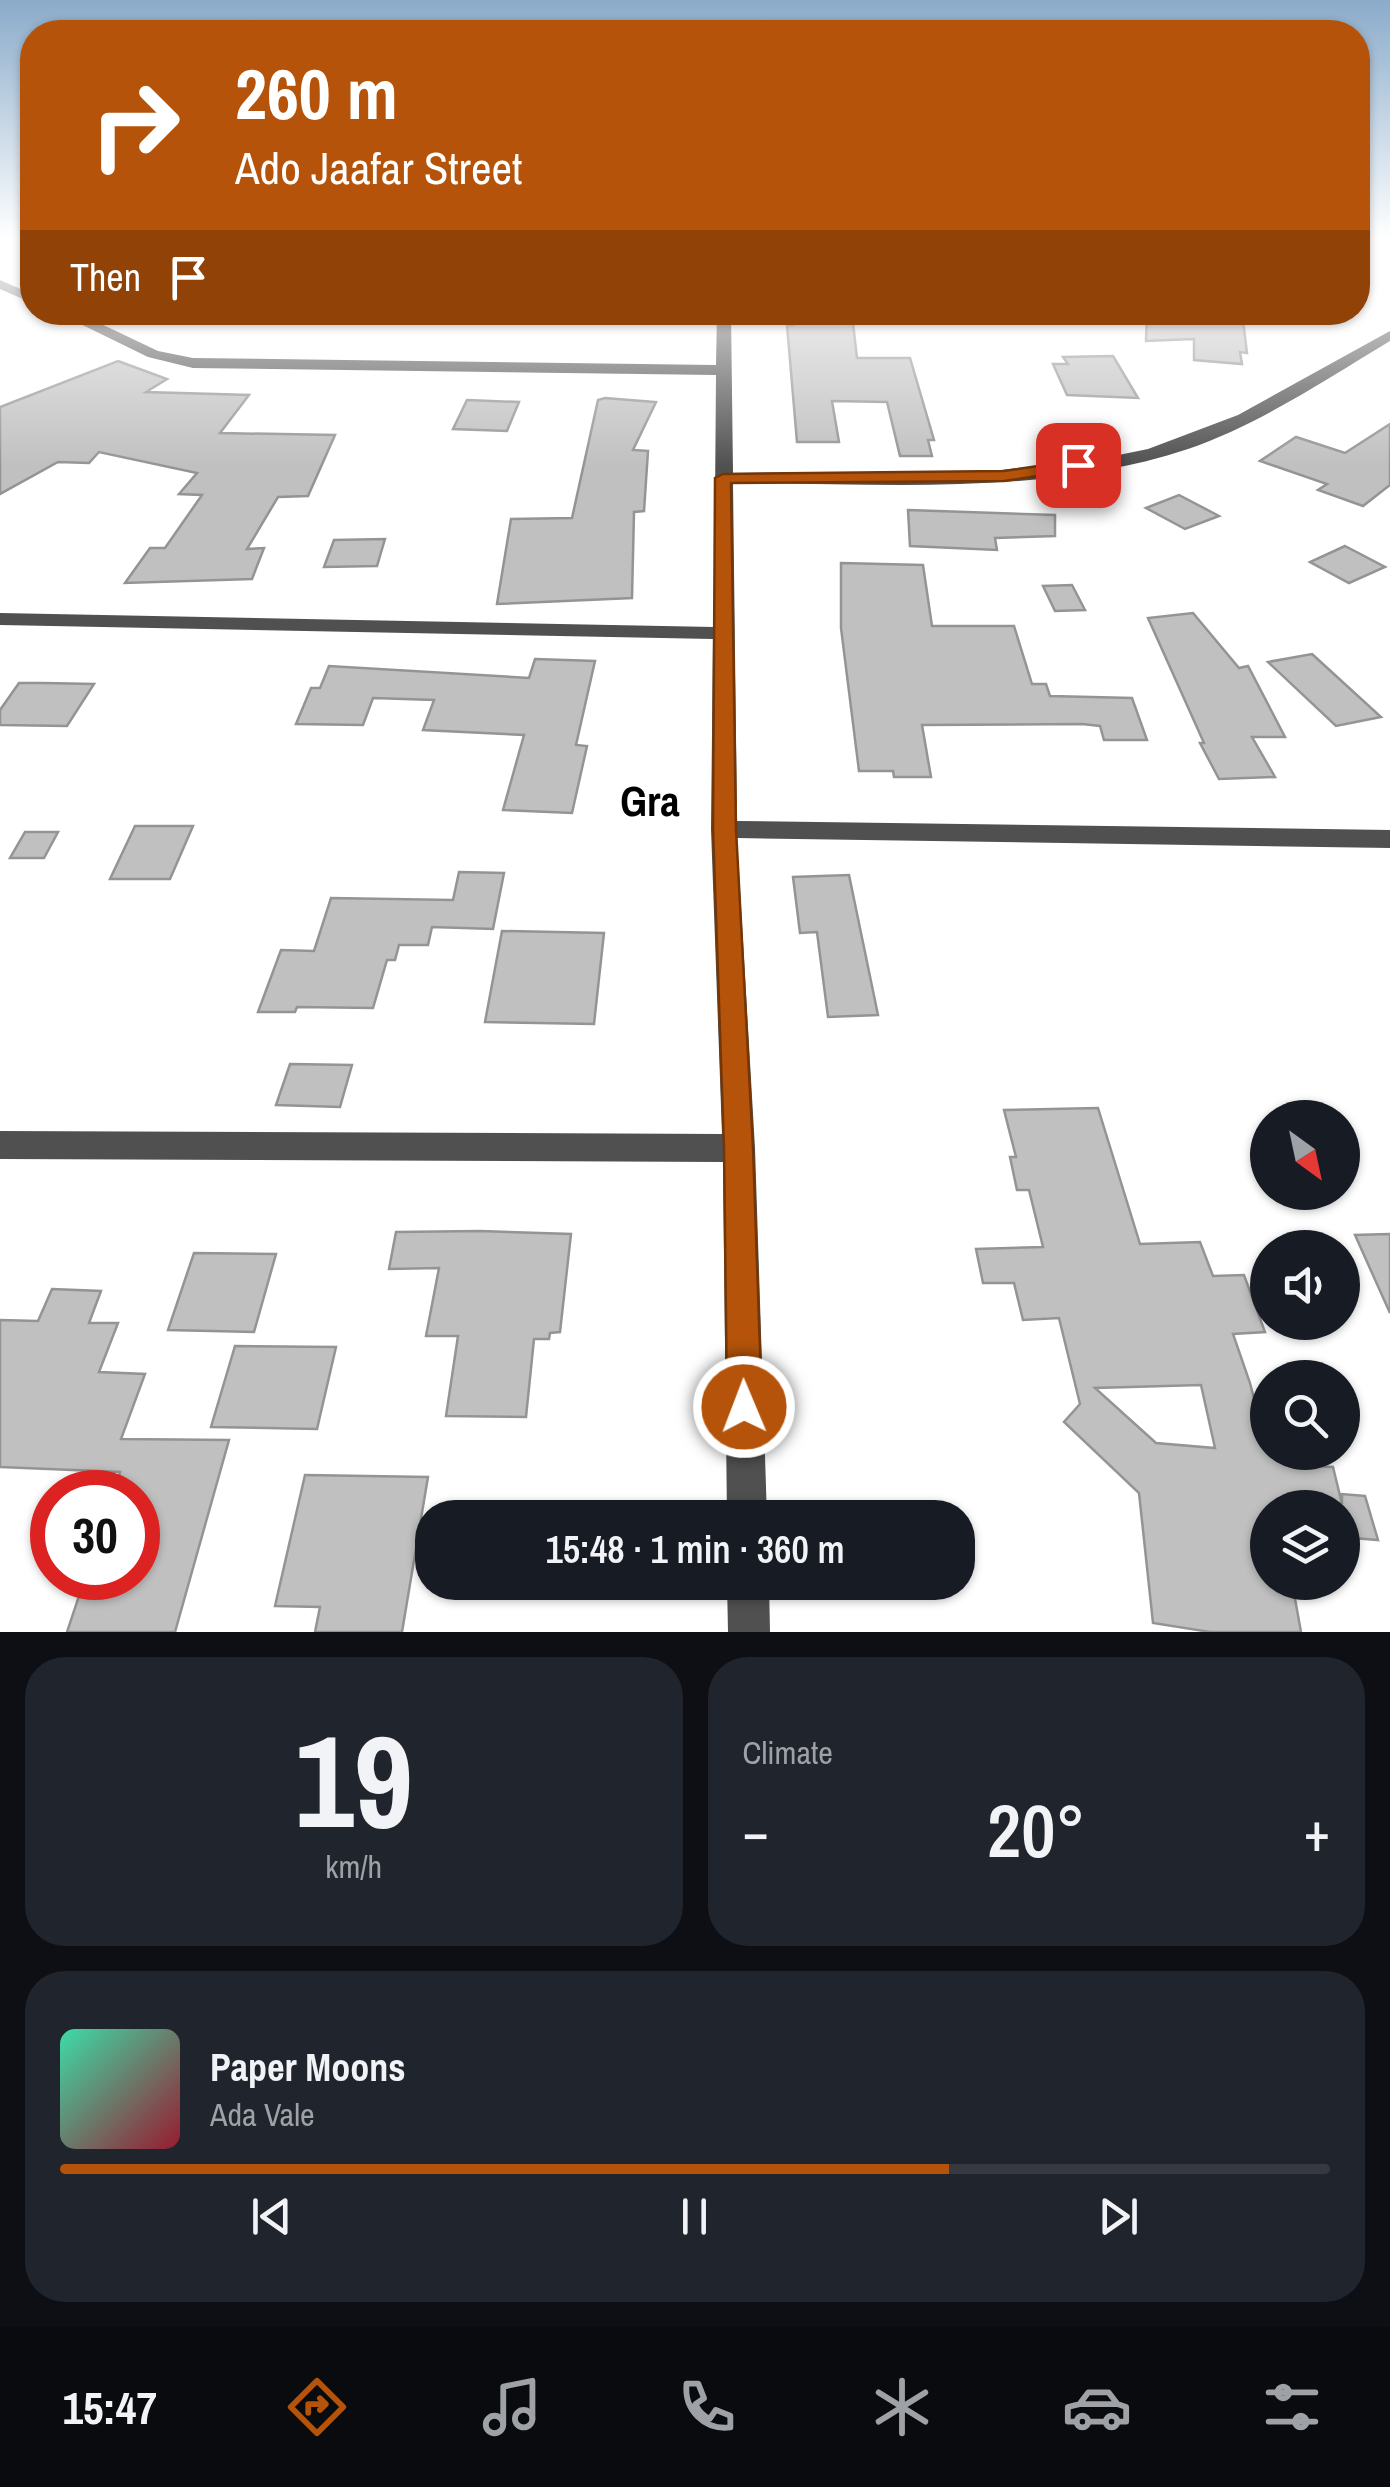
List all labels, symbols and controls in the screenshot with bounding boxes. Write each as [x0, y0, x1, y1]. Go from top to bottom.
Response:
text: 260 m [235, 47, 398, 141]
icon: right [70, 60, 200, 190]
text: Ado Jaafar Street [235, 137, 522, 198]
icon: arrive [161, 250, 216, 305]
text: Then [70, 252, 141, 303]
pin [1036, 423, 1121, 508]
icon: arrive [1051, 438, 1106, 493]
district label: Gra [620, 773, 680, 829]
north arrow [1250, 1100, 1360, 1210]
map controls [1250, 1100, 1360, 1600]
button: sound [1250, 1230, 1360, 1340]
position arrow [692, 1355, 796, 1459]
button: search [1250, 1360, 1360, 1470]
speed limit sign: 30 [30, 1470, 160, 1600]
button: layers [1250, 1490, 1360, 1600]
text: 15:48 · 1 min · 360 m [545, 1524, 845, 1575]
text: 19 [294, 1692, 413, 1868]
text: Climate [743, 1731, 833, 1774]
text: 20° [987, 1779, 1085, 1880]
text: − [743, 1794, 769, 1868]
text: + [1304, 1794, 1330, 1868]
text: km/h [325, 1845, 382, 1888]
text: Paper Moons [210, 2042, 406, 2093]
text: Ada Vale [210, 2093, 315, 2136]
icon: previous [244, 2189, 299, 2244]
icon: pause [667, 2189, 722, 2244]
icon: next [1091, 2189, 1146, 2244]
icon: directions [282, 2372, 352, 2442]
icon: music [477, 2372, 547, 2442]
icon: phone [672, 2372, 742, 2442]
icon: climate [867, 2372, 937, 2442]
icon: car [1062, 2372, 1132, 2442]
icon: filters [1257, 2372, 1327, 2442]
text: 15:47 [63, 2377, 157, 2438]

